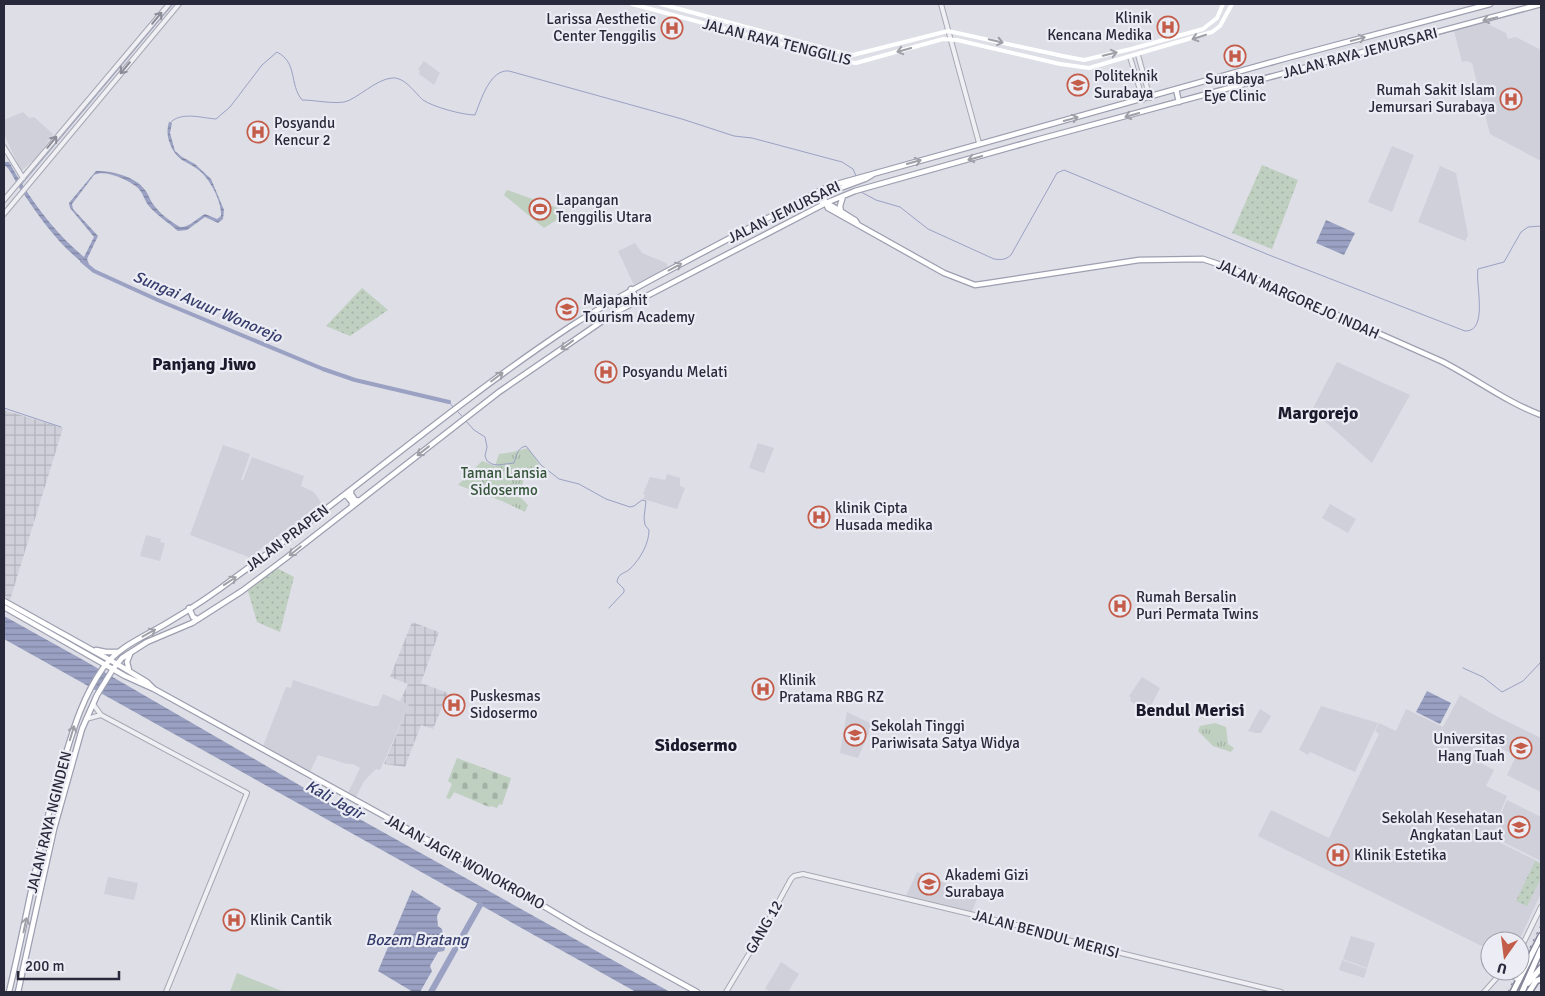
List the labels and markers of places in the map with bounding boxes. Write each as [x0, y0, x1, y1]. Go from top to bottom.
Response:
place label: Klinik Kencana Medika [1047, 9, 1152, 44]
place label: Larissa Aesthetic Center Tenggilis [546, 10, 656, 45]
hospital icon: Klinik Kencana Medika [1156, 15, 1180, 39]
hospital icon: Larissa Aesthetic Center Tenggilis [660, 16, 684, 40]
hospital icon: Surabaya Eye Clinic [1223, 44, 1247, 68]
place label: Politeknik Surabaya [1094, 67, 1159, 102]
place label: Surabaya Eye Clinic [1204, 70, 1266, 105]
school or university icon: Politeknik Surabaya [1066, 73, 1090, 97]
place label: Rumah Sakit Islam Jemursari Surabaya [1368, 81, 1495, 116]
hospital icon: Rumah Sakit Islam Jemursari Surabaya [1499, 87, 1523, 111]
place label: Posyandu Kencur 2 [274, 114, 335, 149]
hospital icon: Posyandu Kencur 2 [246, 120, 270, 144]
place label: Lapangan Tenggilis Utara [556, 191, 652, 226]
sports icon: Lapangan Tenggilis Utara [528, 197, 552, 221]
place label: Majapahit Tourism Academy [583, 291, 695, 326]
school or university icon: Majapahit Tourism Academy [555, 297, 579, 321]
hospital icon: Posyandu Melati [594, 360, 618, 384]
place label: Posyandu Melati [622, 363, 727, 381]
place label: klinik Cipta Husada medika [835, 499, 933, 534]
hospital icon: klinik Cipta Husada medika [807, 505, 831, 529]
place label: Rumah Bersalin Puri Permata Twins [1136, 588, 1259, 623]
hospital icon: Rumah Bersalin Puri Permata Twins [1108, 594, 1132, 618]
place label: Klinik Pratama RBG RZ [779, 671, 884, 706]
hospital icon: Klinik Pratama RBG RZ [751, 677, 775, 701]
place label: Puskesmas Sidosermo [470, 687, 541, 722]
hospital icon: Puskesmas Sidosermo [442, 693, 466, 717]
place label: Sekolah Tinggi Pariwisata Satya Widya [871, 717, 1020, 752]
school or university icon: Sekolah Tinggi Pariwisata Satya Widya [843, 723, 867, 747]
place label: Universitas Hang Tuah [1433, 730, 1505, 765]
school or university icon: Universitas Hang Tuah [1509, 736, 1533, 760]
place label: Sekolah Kesehatan Angkatan Laut [1382, 809, 1503, 844]
school or university icon: Sekolah Kesehatan Angkatan Laut [1507, 815, 1531, 839]
hospital icon: Klinik Estetika [1326, 843, 1350, 867]
place label: Klinik Estetika [1354, 846, 1447, 864]
place label: Akademi Gizi Surabaya [945, 866, 1029, 901]
school or university icon: Akademi Gizi Surabaya [917, 872, 941, 896]
hospital icon: Klinik Cantik [222, 908, 246, 932]
place label: Klinik Cantik [250, 911, 333, 929]

